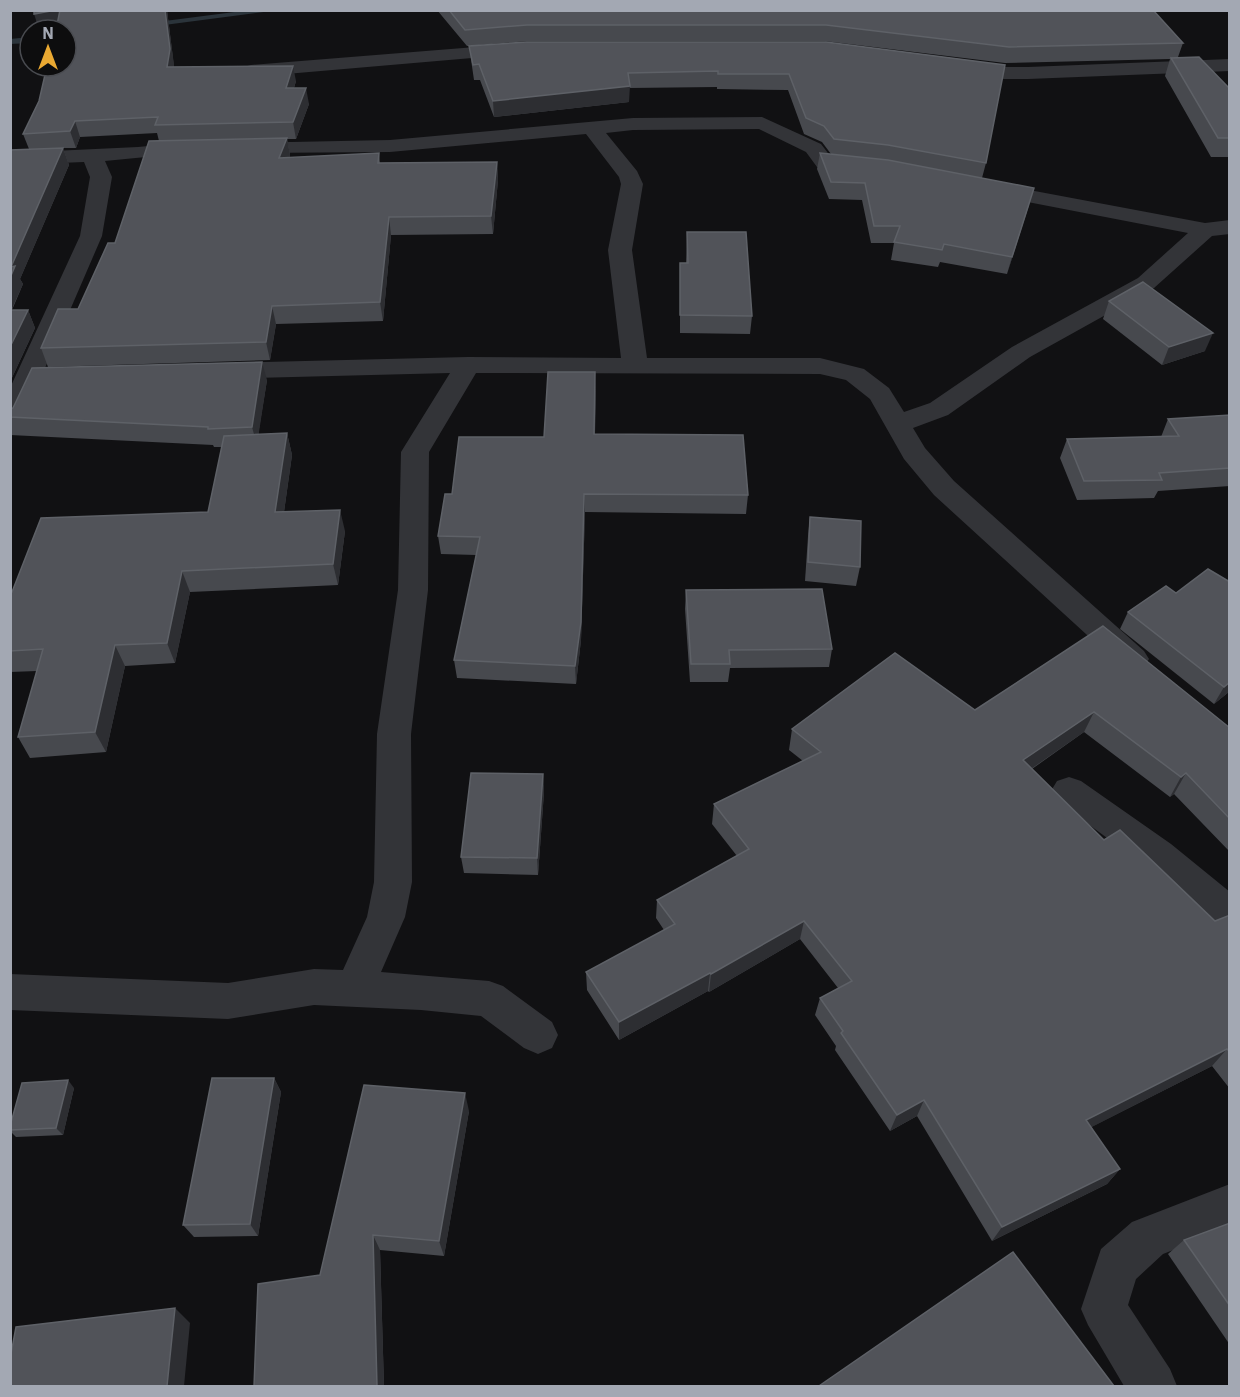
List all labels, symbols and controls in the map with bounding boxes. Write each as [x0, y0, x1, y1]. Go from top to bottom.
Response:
north arrow [18, 18, 78, 78]
text: N [42, 23, 54, 43]

